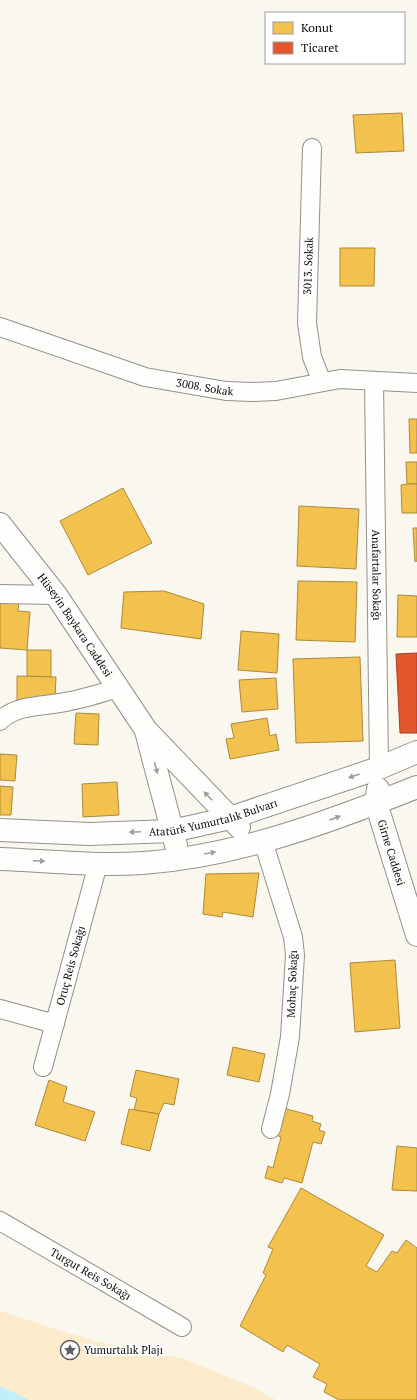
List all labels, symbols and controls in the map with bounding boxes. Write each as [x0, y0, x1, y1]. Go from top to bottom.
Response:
legend [265, 12, 405, 64]
text: Konut [301, 20, 334, 35]
text: Ticaret [301, 40, 339, 55]
street label: 3013. Sokak [300, 237, 316, 295]
street label: 3008. Sokak [175, 376, 234, 398]
street label: Anafartalar Sokağı [369, 529, 384, 621]
street label: Hüseyin Baykara Caddesi [35, 570, 116, 680]
one-way arrow [153, 762, 159, 774]
one-way arrow [348, 774, 360, 780]
one-way arrow [204, 791, 213, 801]
street label: Atatürk Yumurtalık Bulvarı [149, 796, 279, 839]
one-way arrow [330, 815, 342, 821]
street label: Girne Caddesi [375, 818, 408, 887]
one-way arrow [128, 829, 141, 835]
one-way arrow [204, 850, 216, 856]
one-way arrow [33, 858, 46, 864]
street label: Oruç Reis Sokağı [53, 924, 88, 1007]
street label: Mohaç Sokağı [284, 950, 300, 1018]
street label: Turgut Reis Sokağı [48, 1245, 134, 1303]
place icon: Yumurtalık Plajı [59, 1339, 81, 1361]
place label: Yumurtalık Plajı [84, 1343, 163, 1357]

